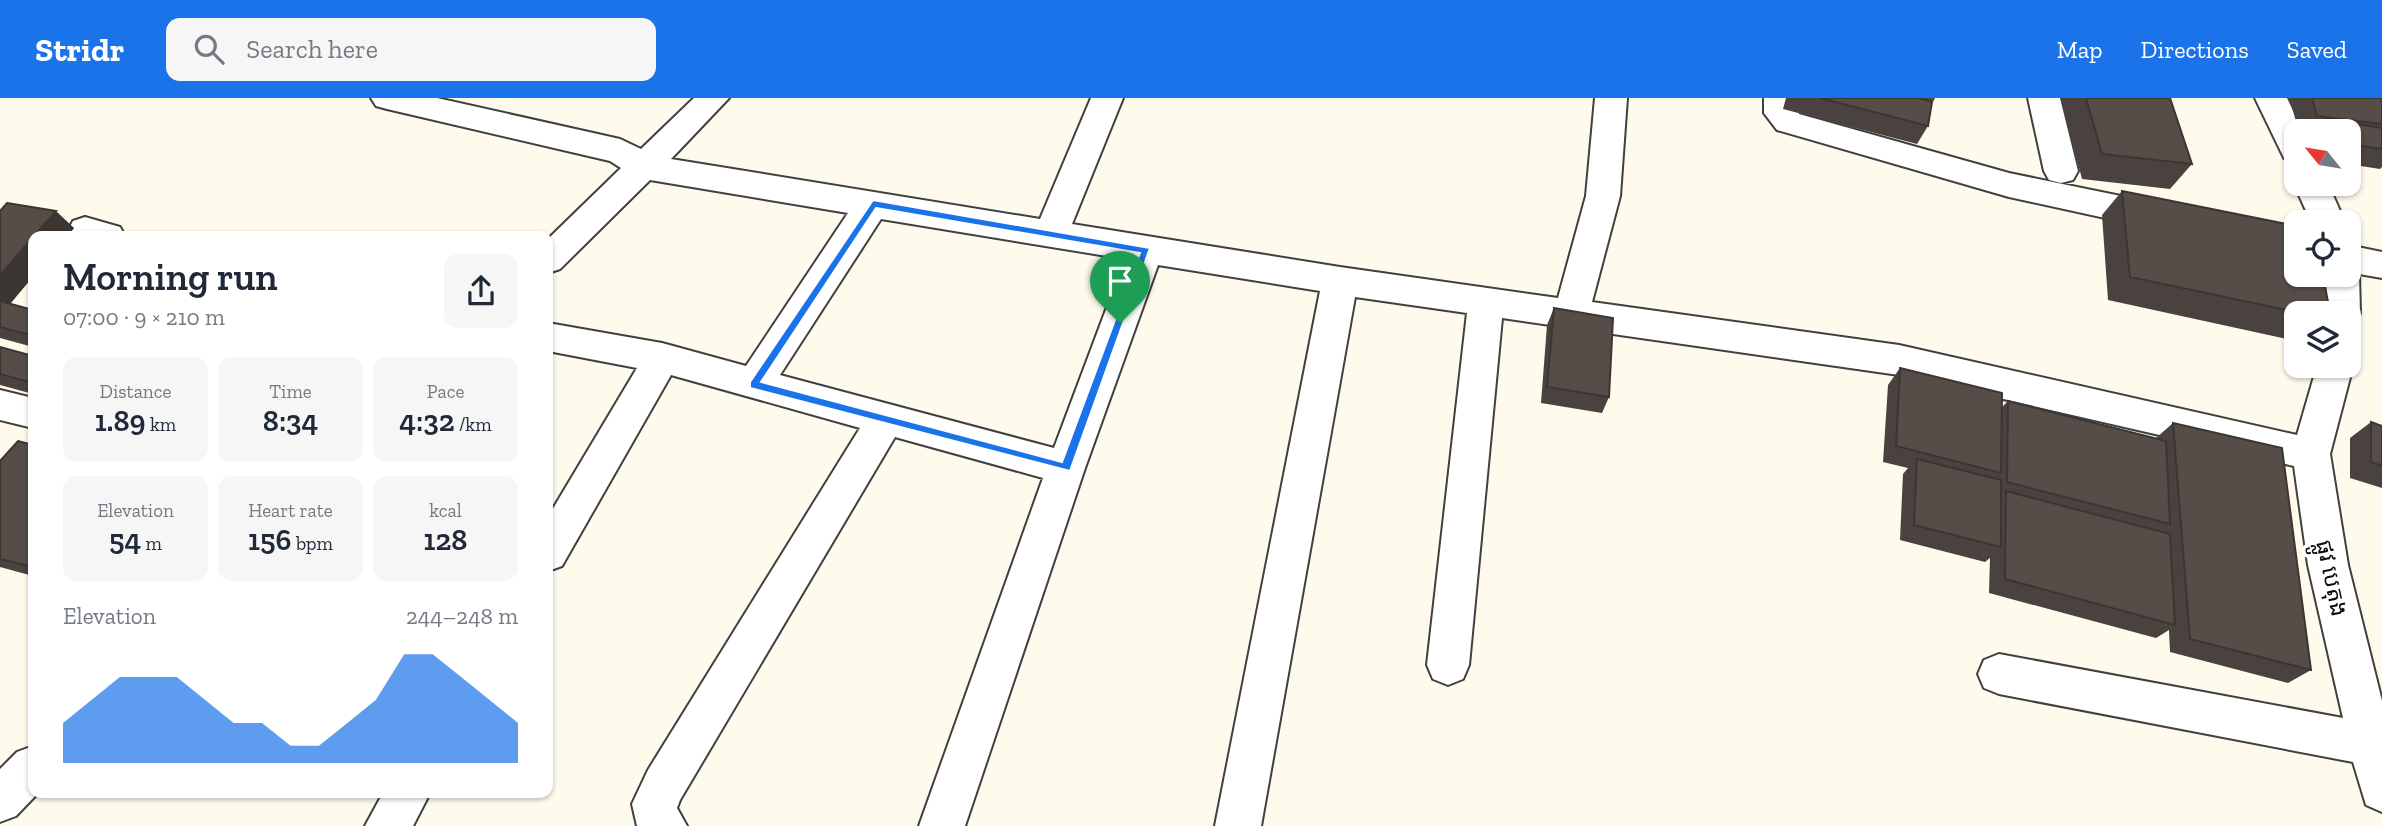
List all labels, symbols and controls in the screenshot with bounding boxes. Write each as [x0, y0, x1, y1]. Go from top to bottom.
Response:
search box [166, 18, 656, 81]
text: Stridr [35, 30, 124, 69]
icon: search [190, 30, 228, 68]
text: Search here [246, 33, 378, 65]
text: Map [2057, 35, 2103, 64]
text: Directions [2141, 35, 2249, 64]
text: Saved [2287, 35, 2347, 64]
north arrow [2284, 119, 2361, 196]
map controls [2284, 119, 2361, 378]
button: locate [2284, 210, 2361, 287]
pin [1090, 251, 1150, 323]
text: Morning run [63, 254, 278, 300]
button: share [444, 254, 518, 328]
icon: arrive [1101, 262, 1139, 300]
button: layers [2284, 301, 2361, 378]
text: 07:00 · 9 × 210 m [63, 303, 225, 331]
text: Distance [100, 380, 171, 403]
text: Time [269, 380, 312, 403]
text: Pace [427, 380, 464, 403]
text: 1.89 [95, 403, 146, 439]
text: 8:34 [263, 403, 318, 439]
text: 4:32 [399, 403, 455, 439]
text: km [146, 413, 176, 436]
text: /km [455, 413, 492, 436]
text: Elevation [97, 499, 174, 522]
text: Heart rate [248, 499, 333, 522]
text: kcal [429, 499, 462, 522]
text: 54 [109, 522, 141, 558]
text: 156 [248, 522, 292, 558]
text: 128 [424, 522, 467, 558]
text: m [141, 532, 162, 555]
text: bpm [292, 532, 333, 555]
street label: ផ្លូវ បេតុង [2303, 537, 2354, 621]
text: Elevation [63, 602, 156, 630]
text: 244–248 m [406, 602, 518, 630]

